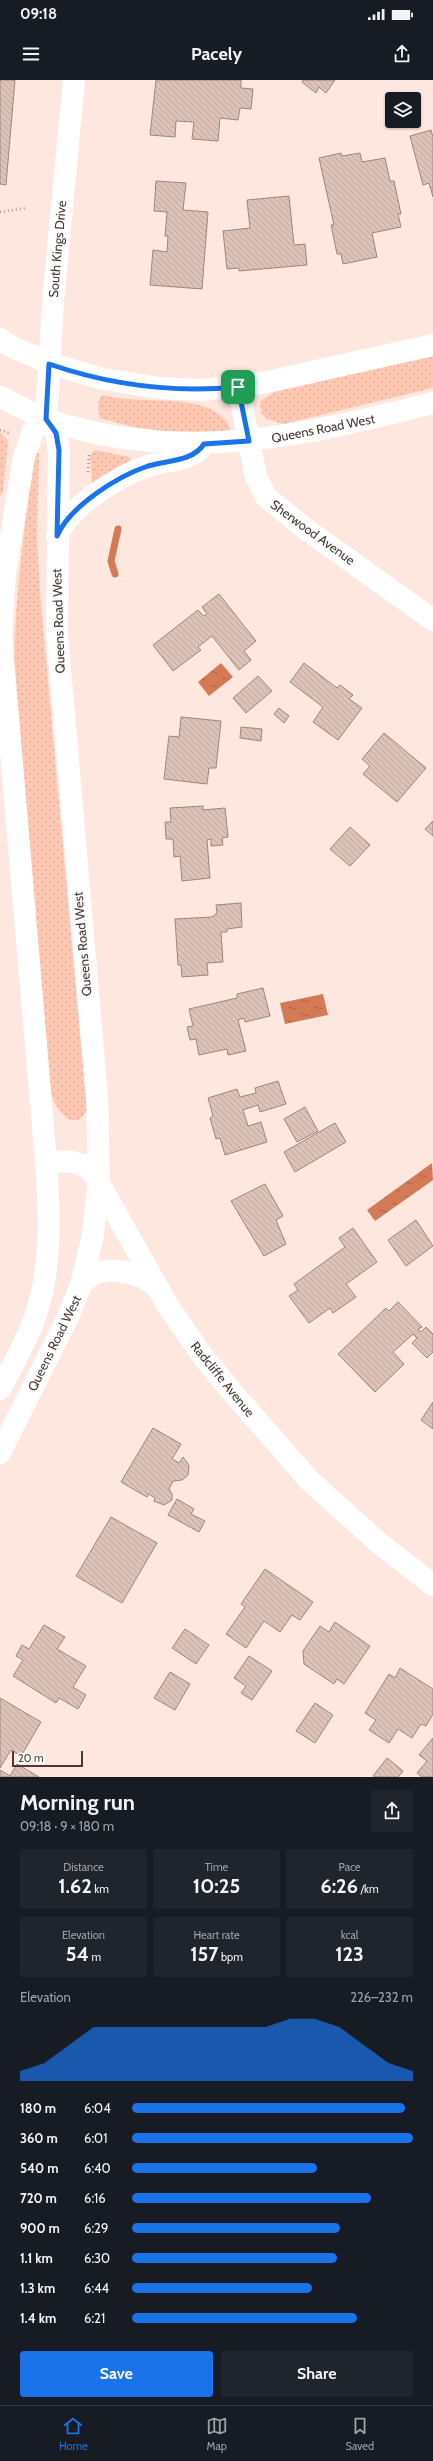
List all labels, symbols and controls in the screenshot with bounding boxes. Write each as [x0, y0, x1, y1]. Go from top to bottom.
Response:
text: 09:18 [20, 5, 57, 23]
icon: menu [20, 43, 42, 65]
text: Pacely [191, 43, 242, 65]
icon: share [391, 43, 413, 65]
map controls [385, 92, 421, 128]
button: layers [385, 92, 421, 128]
street label: South Kings Drive [45, 199, 69, 298]
pin [221, 370, 255, 404]
icon: arrive [227, 376, 249, 398]
street label: Queens Road West [270, 410, 377, 446]
street label: Sherwood Avenue [268, 496, 359, 568]
street label: Queens Road West [48, 568, 68, 674]
street label: Queens Road West [69, 890, 95, 997]
street label: Queens Road West [24, 1292, 84, 1394]
street label: Radcliffe Avenue [188, 1338, 258, 1420]
scale bar [12, 1749, 83, 1768]
text: 20 m [18, 1751, 44, 1765]
text: Morning run [20, 1789, 135, 1816]
button: share [371, 1790, 413, 1832]
text: 09:18 · 9 × 180 m [20, 1818, 114, 1834]
text: Distance [63, 1860, 104, 1874]
text: Time [205, 1860, 228, 1874]
text: Pace [339, 1860, 360, 1874]
text: 1.62 [58, 1874, 92, 1898]
text: 10:25 [193, 1874, 240, 1898]
text: 6:26 [320, 1874, 358, 1898]
text: km [92, 1882, 109, 1896]
text: /km [358, 1882, 379, 1896]
text: Elevation [62, 1928, 105, 1942]
text: Heart rate [193, 1928, 240, 1942]
text: kcal [341, 1928, 358, 1942]
text: 54 [66, 1942, 89, 1966]
text: 157 [190, 1942, 218, 1966]
text: 123 [335, 1942, 364, 1966]
text: m [89, 1950, 101, 1964]
text: bpm [218, 1950, 243, 1964]
text: Elevation [20, 1989, 71, 2005]
text: 226–232 m [350, 1989, 413, 2005]
text: 180 m [20, 2100, 56, 2116]
text: 6:04 [84, 2100, 111, 2116]
text: 360 m [20, 2130, 58, 2146]
text: 6:01 [84, 2130, 107, 2146]
text: 540 m [20, 2160, 58, 2176]
text: 6:40 [84, 2160, 111, 2176]
text: 720 m [20, 2190, 57, 2206]
text: 6:16 [84, 2190, 106, 2206]
text: 900 m [20, 2220, 60, 2236]
text: 6:29 [84, 2220, 108, 2236]
text: 1.1 km [20, 2250, 53, 2266]
text: 6:30 [84, 2250, 110, 2266]
text: 1.3 km [20, 2280, 55, 2296]
text: 6:44 [84, 2280, 109, 2296]
text: 1.4 km [20, 2310, 56, 2326]
text: 6:21 [84, 2310, 105, 2326]
button: Save [20, 2351, 213, 2397]
button: Share [221, 2351, 413, 2397]
tab: Home [59, 2415, 88, 2453]
tab: Map [206, 2415, 228, 2453]
tab: Saved [346, 2415, 374, 2453]

